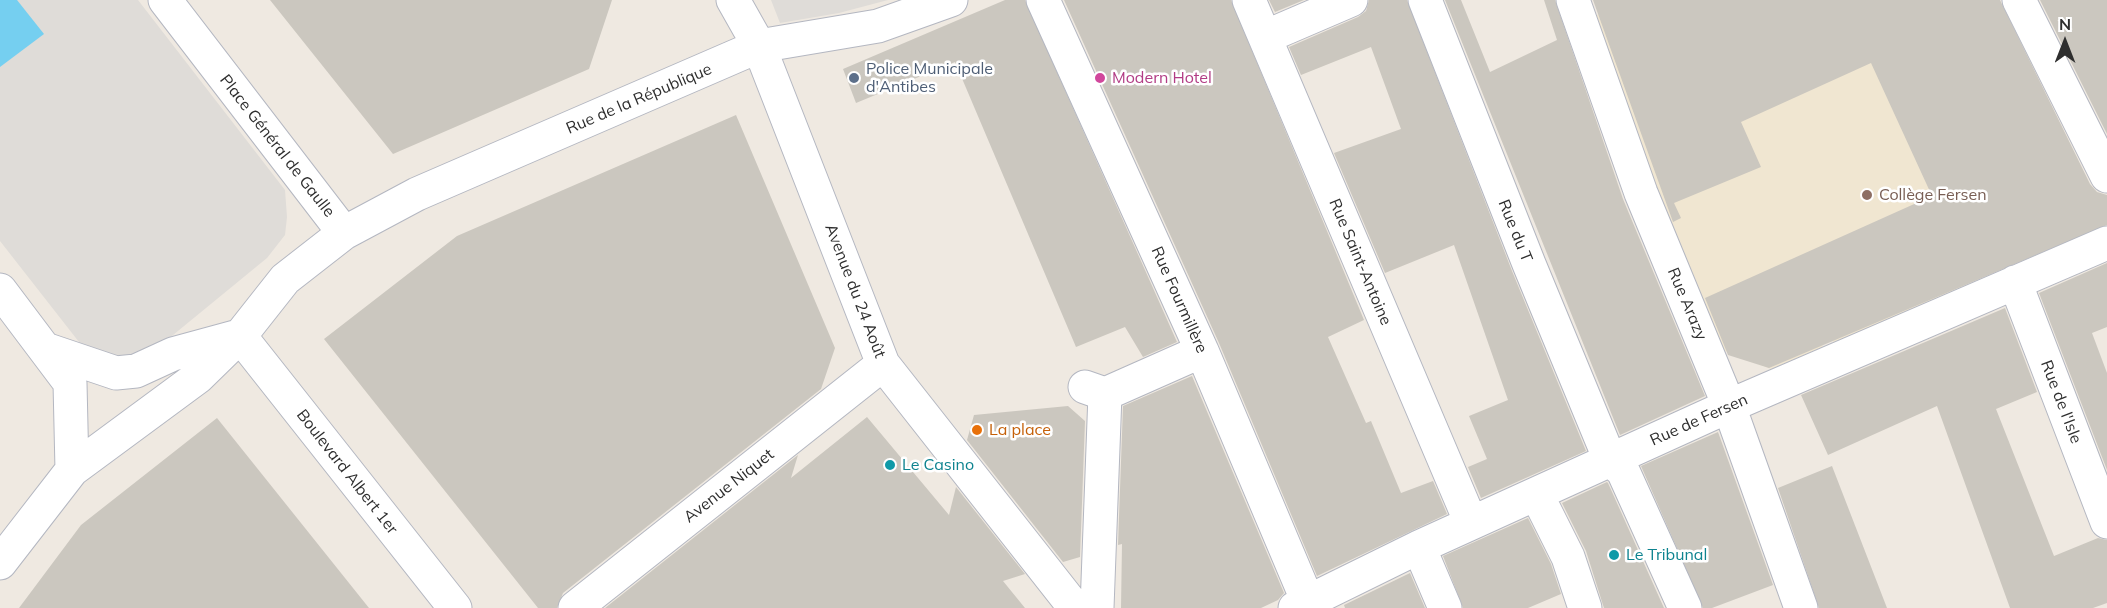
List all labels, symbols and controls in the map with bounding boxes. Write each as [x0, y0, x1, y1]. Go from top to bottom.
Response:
north arrow [2035, 12, 2095, 72]
text: N [2059, 14, 2071, 34]
place label: Police Municipale d'Antibes [866, 59, 993, 97]
street label: Rue de la République [563, 60, 715, 138]
place label: Modern Hotel [1112, 68, 1212, 88]
street label: Place Général de Gaulle [215, 71, 339, 221]
marker: Police Municipale d'Antibes [847, 71, 861, 85]
marker: Modern Hotel [1093, 71, 1107, 85]
place label: Collège Fersen [1879, 185, 1987, 205]
marker: Collège Fersen [1860, 188, 1874, 202]
street label: Rue Saint-Antoine [1325, 196, 1395, 328]
street label: Rue du T [1494, 197, 1536, 265]
street label: Avenue du 24 Août [821, 221, 889, 361]
street label: Rue Fourmillère [1147, 244, 1211, 356]
street label: Rue Arazy [1663, 265, 1711, 343]
street label: Rue de l'Isle [2036, 358, 2086, 446]
street label: Rue de Fersen [1647, 390, 1751, 450]
street label: Boulevard Albert 1er [292, 406, 402, 538]
place label: La place [989, 420, 1051, 440]
marker: La place [970, 423, 984, 437]
street label: Avenue Niquet [680, 445, 778, 527]
place label: Le Casino [902, 455, 974, 475]
marker: Le Casino [883, 458, 897, 472]
place label: Le Tribunal [1626, 545, 1707, 565]
marker: Le Tribunal [1607, 548, 1621, 562]

